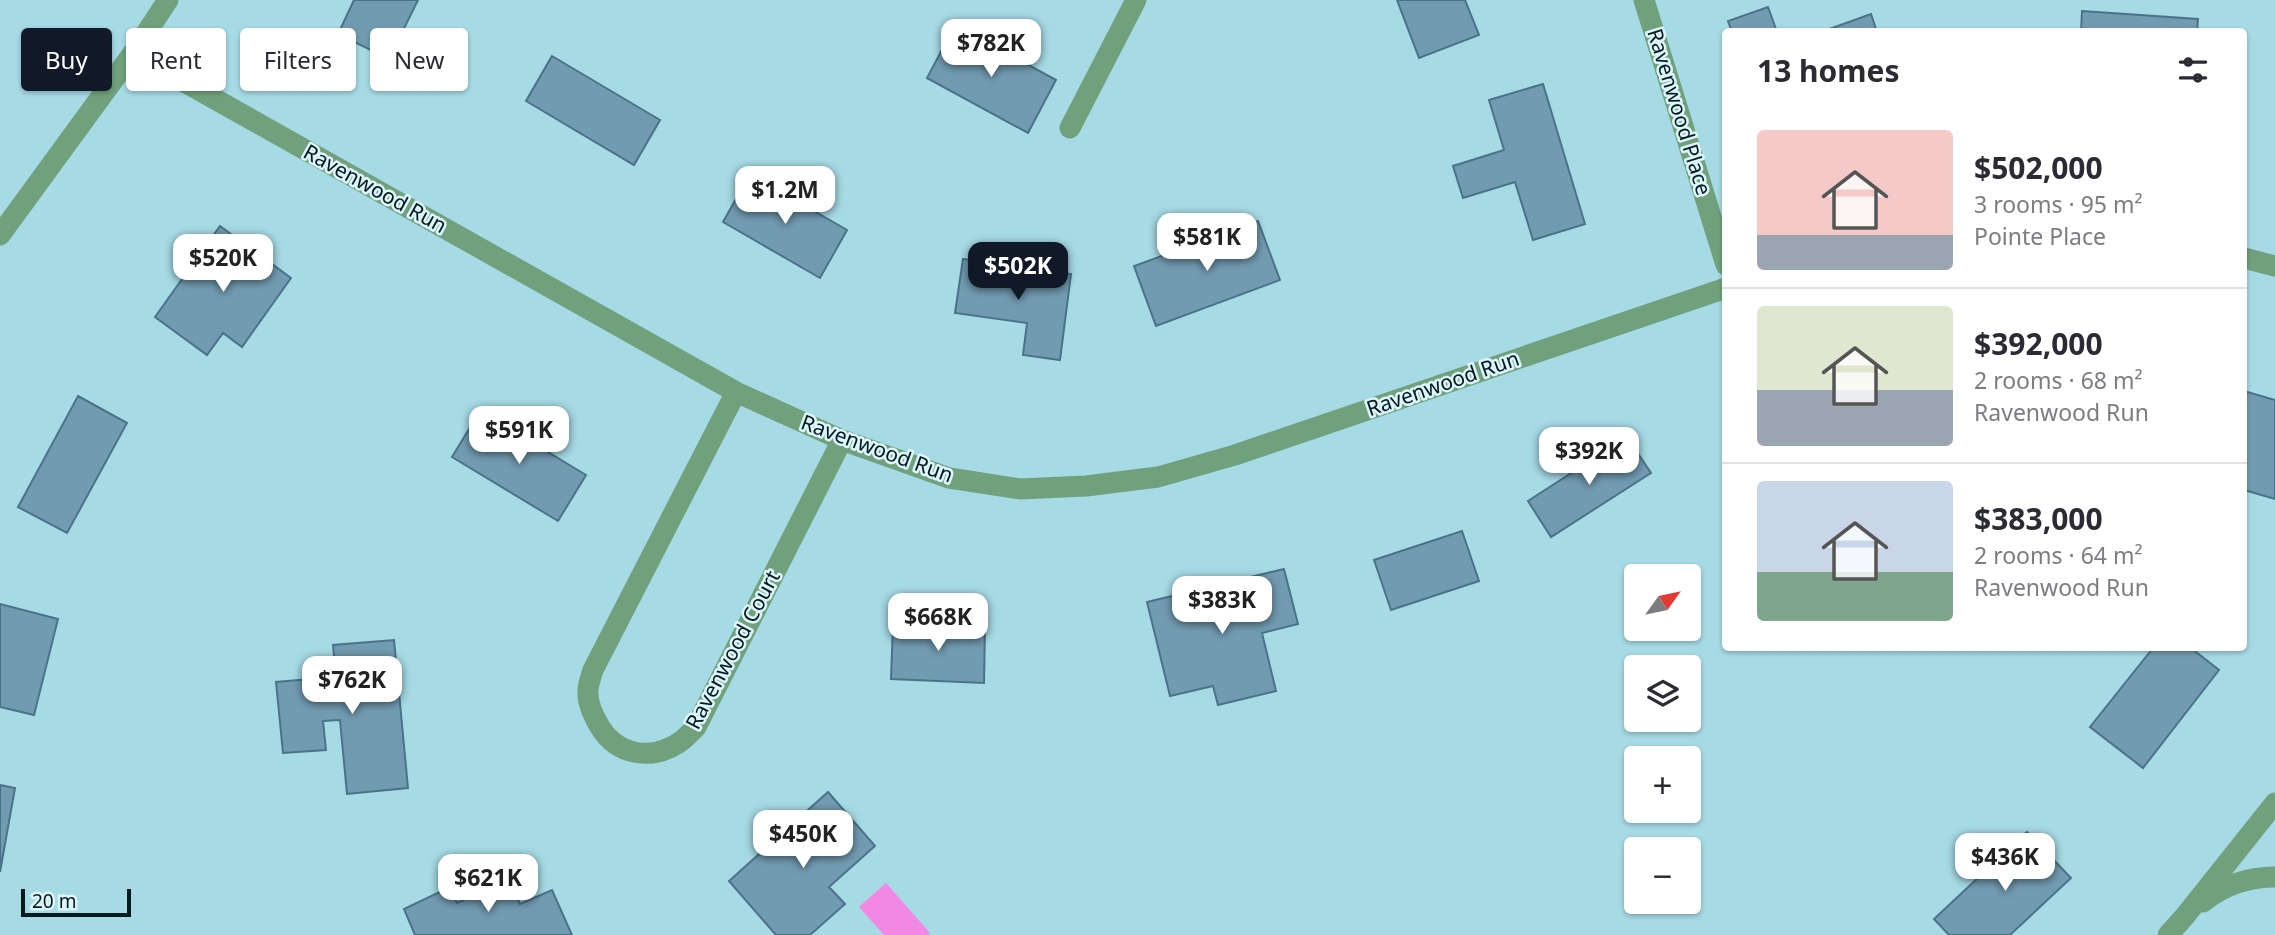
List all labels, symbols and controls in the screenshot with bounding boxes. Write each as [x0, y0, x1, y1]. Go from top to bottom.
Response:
pin: $782K [942, 20, 1040, 79]
street label: Ravenwood Place [1641, 25, 1719, 198]
text: $782K [957, 26, 1025, 58]
chip: Buy [21, 28, 112, 91]
chip: Rent [126, 28, 226, 91]
chip: Filters [240, 28, 356, 91]
chip: New [370, 28, 468, 91]
text: 13 homes [1757, 50, 1900, 91]
icon: filters [2174, 51, 2212, 89]
street label: Ravenwood Run [299, 137, 452, 239]
text: $502,000 [1974, 147, 2103, 188]
icon: home [1813, 158, 1897, 242]
pin: $1.2M [736, 166, 834, 226]
text: $1.2M [751, 173, 819, 205]
text: 3 rooms · 95 m² [1974, 188, 2143, 220]
pin: $581K [1158, 214, 1256, 273]
text: $581K [1173, 220, 1241, 252]
text: Pointe Place [1974, 220, 2106, 252]
pin: $520K [174, 234, 272, 294]
text: $520K [189, 241, 257, 273]
pin: $502K [969, 243, 1067, 302]
text: $502K [984, 249, 1052, 281]
text: $392,000 [1974, 323, 2103, 364]
icon: home [1813, 334, 1897, 418]
street label: Ravenwood Run [1363, 344, 1523, 422]
text: 2 rooms · 68 m² [1974, 364, 2143, 396]
text: Ravenwood Run [1974, 396, 2149, 428]
pin: $591K [470, 406, 568, 466]
street label: Ravenwood Run [798, 408, 957, 489]
text: $591K [485, 413, 553, 445]
pin: $392K [1540, 428, 1638, 487]
text: $392K [1555, 434, 1623, 466]
text: $383,000 [1974, 498, 2103, 539]
icon: home [1813, 509, 1897, 593]
text: 2 rooms · 64 m² [1974, 539, 2143, 571]
north arrow [1624, 564, 1701, 640]
map controls [1624, 564, 1701, 914]
street label: Ravenwood Court [678, 565, 786, 734]
text: Ravenwood Run [1974, 571, 2149, 603]
pin: $383K [1173, 576, 1271, 636]
text: $383K [1188, 583, 1256, 615]
pin: $668K [889, 594, 987, 653]
text: $668K [904, 600, 972, 632]
button: layers [1624, 655, 1701, 732]
pin: $762K [303, 656, 401, 716]
text: $762K [318, 663, 386, 695]
button: + [1624, 746, 1701, 823]
pin: $450K [754, 810, 852, 870]
text: $450K [769, 817, 837, 849]
pin: $436K [1956, 834, 2054, 893]
button: − [1624, 837, 1701, 914]
text: $436K [1971, 840, 2039, 872]
pin: $621K [439, 855, 537, 914]
text: $621K [454, 861, 522, 893]
scale bar [21, 886, 131, 918]
text: 20 m [32, 888, 76, 914]

